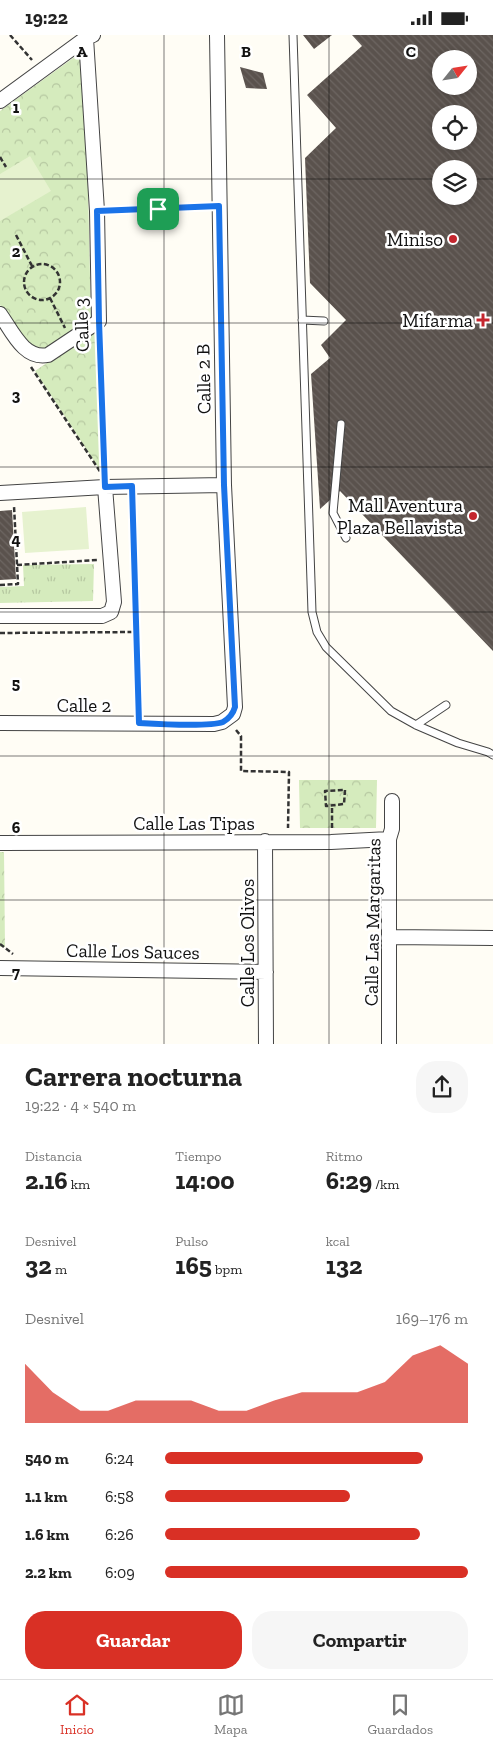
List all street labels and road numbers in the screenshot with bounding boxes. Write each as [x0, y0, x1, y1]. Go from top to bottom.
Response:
street label: Calle 3 [69, 298, 94, 352]
street label: Calle 2 B [191, 344, 216, 414]
street label: Calle 2 [57, 694, 111, 717]
street label: Calle Las Tipas [133, 812, 255, 835]
street label: Calle Las Margaritas [360, 838, 385, 1006]
street label: Calle Los Olivos [236, 879, 259, 1007]
street label: Calle Los Sauces [66, 939, 200, 964]

